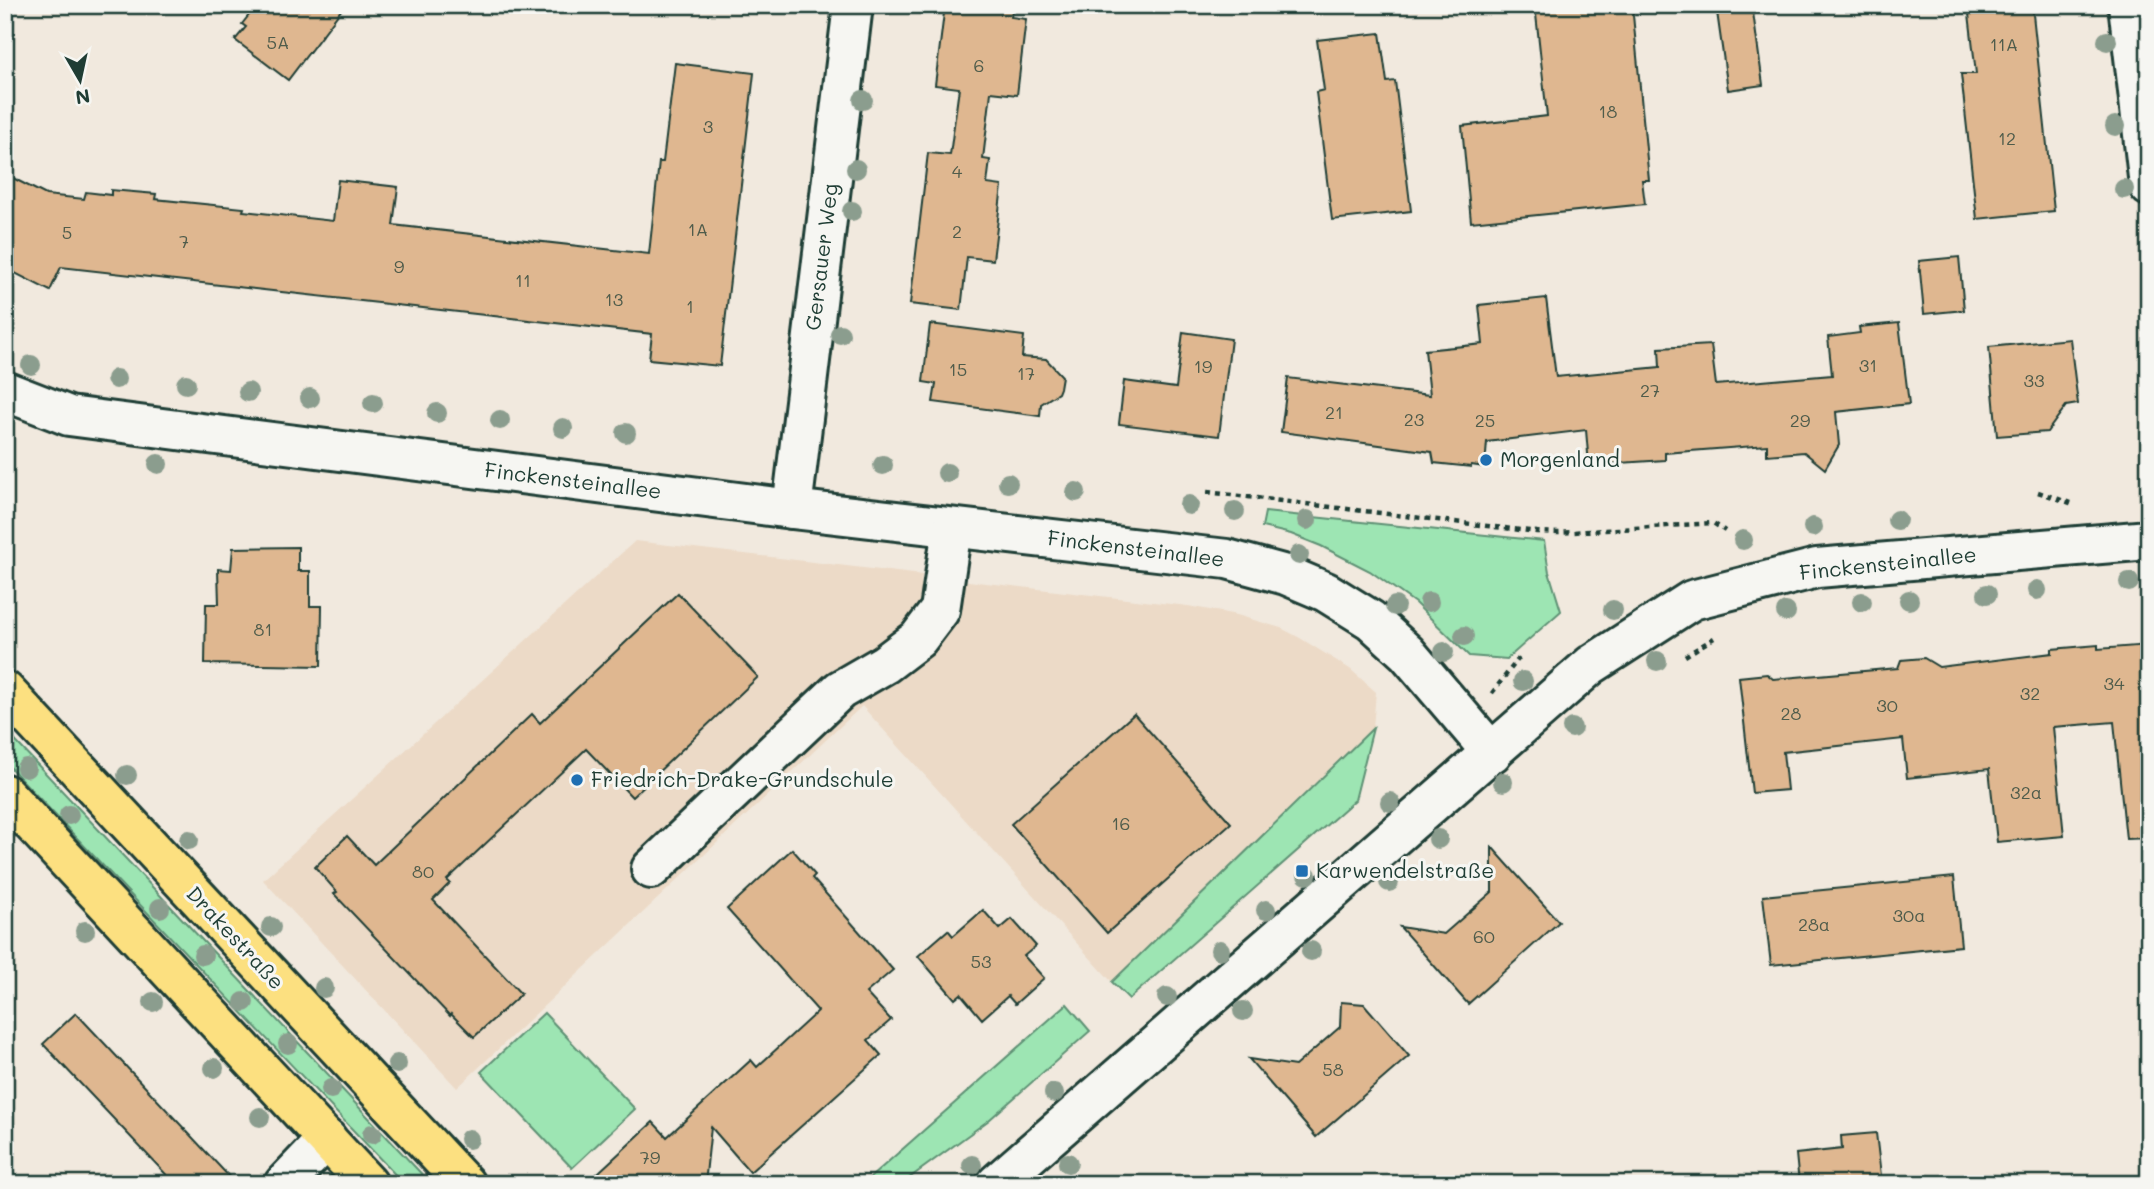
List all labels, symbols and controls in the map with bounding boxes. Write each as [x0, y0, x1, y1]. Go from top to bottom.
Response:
house number: 5A [267, 30, 289, 54]
house number: 11A [1990, 32, 2018, 56]
north arrow [46, 46, 116, 116]
house number: 6 [974, 53, 984, 77]
text: N [74, 84, 92, 111]
house number: 18 [1599, 99, 1618, 123]
house number: 3 [703, 114, 713, 138]
house number: 12 [1998, 126, 2016, 150]
house number: 4 [952, 159, 963, 183]
street label: Gersauer Weg [798, 182, 843, 332]
house number: 1A [688, 217, 708, 241]
house number: 2 [952, 219, 962, 243]
house number: 5 [62, 220, 72, 244]
house number: 7 [179, 229, 189, 253]
house number: 9 [394, 254, 405, 278]
house number: 11 [515, 268, 531, 292]
house number: 13 [605, 287, 623, 311]
house number: 1 [686, 294, 694, 318]
house number: 31 [1859, 353, 1877, 377]
house number: 19 [1194, 354, 1213, 378]
house number: 15 [949, 357, 967, 381]
house number: 17 [1017, 361, 1035, 385]
house number: 33 [2023, 368, 2045, 392]
house number: 27 [1640, 378, 1660, 402]
house number: 21 [1325, 400, 1343, 424]
house number: 23 [1404, 407, 1424, 431]
house number: 25 [1475, 408, 1495, 432]
house number: 29 [1790, 408, 1811, 432]
place label: Morgenland [1500, 445, 1620, 472]
marker: Morgenland [1478, 452, 1494, 468]
street label: Finckensteinallee [483, 455, 663, 504]
street label: Finckensteinallee [1046, 523, 1226, 572]
street label: Finckensteinallee [1798, 540, 1978, 585]
house number: 81 [254, 617, 272, 641]
house number: 34 [2103, 671, 2125, 695]
house number: 32 [2020, 681, 2040, 705]
house number: 30 [1876, 693, 1898, 717]
house number: 28 [1781, 701, 1802, 725]
place label: Friedrich-Drake-Grundschule [591, 765, 894, 792]
marker: Friedrich-Drake-Grundschule [569, 772, 585, 788]
house number: 32a [2010, 780, 2042, 804]
house number: 16 [1112, 811, 1130, 835]
place label: Karwendelstraße [1316, 856, 1494, 883]
house number: 80 [412, 859, 434, 883]
marker: Karwendelstraße [1294, 863, 1310, 879]
street label: Drakestraße [181, 880, 291, 994]
house number: 30a [1893, 903, 1925, 927]
house number: 28a [1798, 912, 1830, 936]
house number: 60 [1473, 924, 1495, 948]
house number: 53 [970, 949, 992, 973]
house number: 58 [1322, 1057, 1344, 1081]
house number: 79 [640, 1145, 661, 1169]

